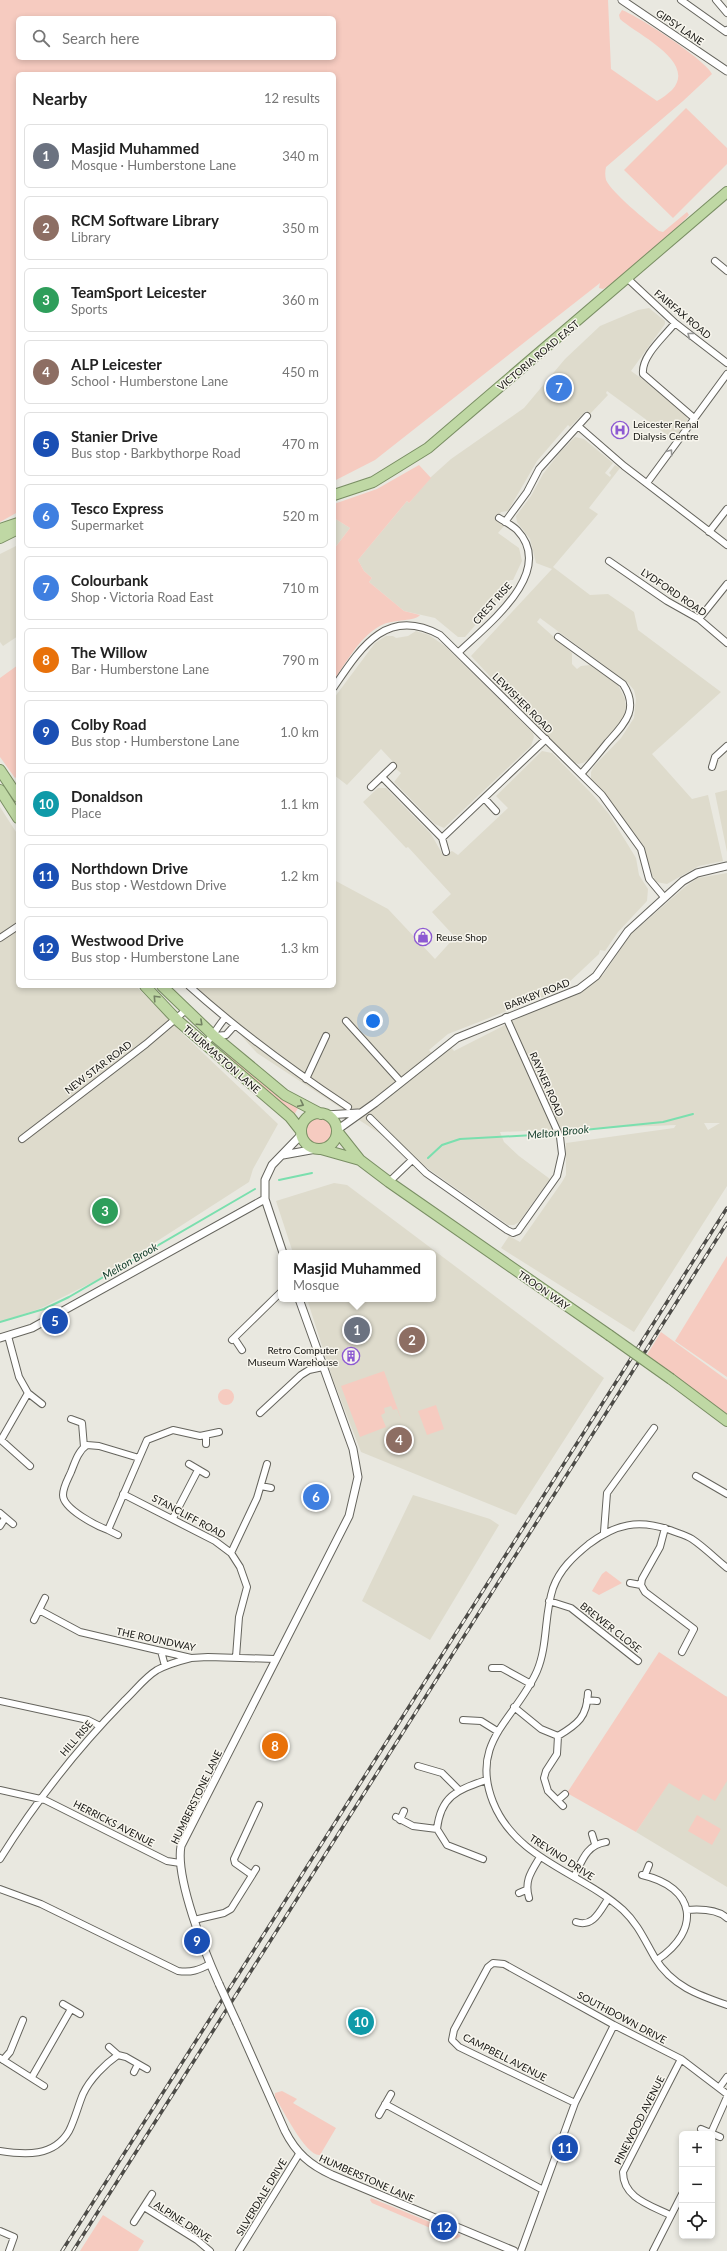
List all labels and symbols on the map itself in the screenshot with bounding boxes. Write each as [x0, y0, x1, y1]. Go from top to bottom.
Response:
street label: GIPSY LANE [654, 7, 706, 48]
street label: FAIRFAX ROAD [652, 287, 714, 341]
street label: VICTORIA ROAD EAST [495, 317, 581, 393]
one-way arrow [687, 333, 694, 340]
pin: 7 [546, 373, 572, 403]
place label: Leicester Renal Dialysis Centre [633, 418, 699, 442]
hospital icon: Leicester Renal Dialysis Centre [610, 420, 630, 440]
one-way arrow [665, 449, 672, 456]
street label: LYDFORD ROAD [639, 566, 709, 619]
street label: CREST RISE [470, 579, 514, 627]
street label: LEWISHER ROAD [490, 670, 556, 736]
shop icon: Reuse Shop [413, 927, 433, 947]
place label: Reuse Shop [436, 931, 488, 943]
street label: BARKBY ROAD [503, 976, 572, 1012]
one-way arrow [153, 995, 161, 1003]
your location [363, 1011, 383, 1031]
one-way arrow [195, 1018, 203, 1026]
street label: THURMASTON LANE [181, 1022, 263, 1096]
street label: NEW STAR ROAD [62, 1038, 134, 1096]
street label: RAYNER ROAD [527, 1050, 567, 1118]
one-way arrow [297, 1099, 305, 1107]
water label: Melton Brook [527, 1122, 590, 1141]
pin: 3 [92, 1196, 118, 1226]
water label: Melton Brook [100, 1239, 160, 1282]
street label: TROON WAY [516, 1268, 573, 1313]
pin: 5 [42, 1306, 68, 1336]
pin: 1 [344, 1315, 370, 1345]
pin: 2 [399, 1325, 425, 1355]
place label: Retro Computer Museum Warehouse [247, 1344, 338, 1368]
building icon: Retro Computer Museum Warehouse [341, 1346, 361, 1366]
pin: 4 [386, 1425, 412, 1455]
pin: 6 [303, 1482, 329, 1512]
street label: STANCLIFF ROAD [150, 1492, 228, 1541]
street label: BREWER CLOSE [578, 1599, 644, 1655]
street label: THE ROUNDWAY [115, 1625, 198, 1653]
street label: HILL RISE [57, 1718, 95, 1758]
pin: 8 [262, 1731, 288, 1761]
street label: HUMBERSTONE LANE [168, 1748, 224, 1846]
street label: HERRICKS AVENUE [72, 1797, 157, 1849]
street label: TREVINO DRIVE [527, 1832, 597, 1883]
pin: 9 [184, 1926, 210, 1956]
street label: SOUTHDOWN DRIVE [575, 1988, 669, 2046]
pin: 10 [348, 2007, 374, 2037]
street label: CAMPBELL AVENUE [461, 2031, 549, 2083]
street label: PINEWOOD AVENUE [611, 2073, 667, 2166]
pin: 11 [552, 2133, 578, 2163]
street label: HUMBERSTONE LANE [317, 2152, 417, 2205]
street label: SILVERDALE DRIVE [233, 2156, 289, 2238]
street label: ALPINE DRIVE [152, 2198, 214, 2244]
pin: 12 [431, 2212, 457, 2242]

